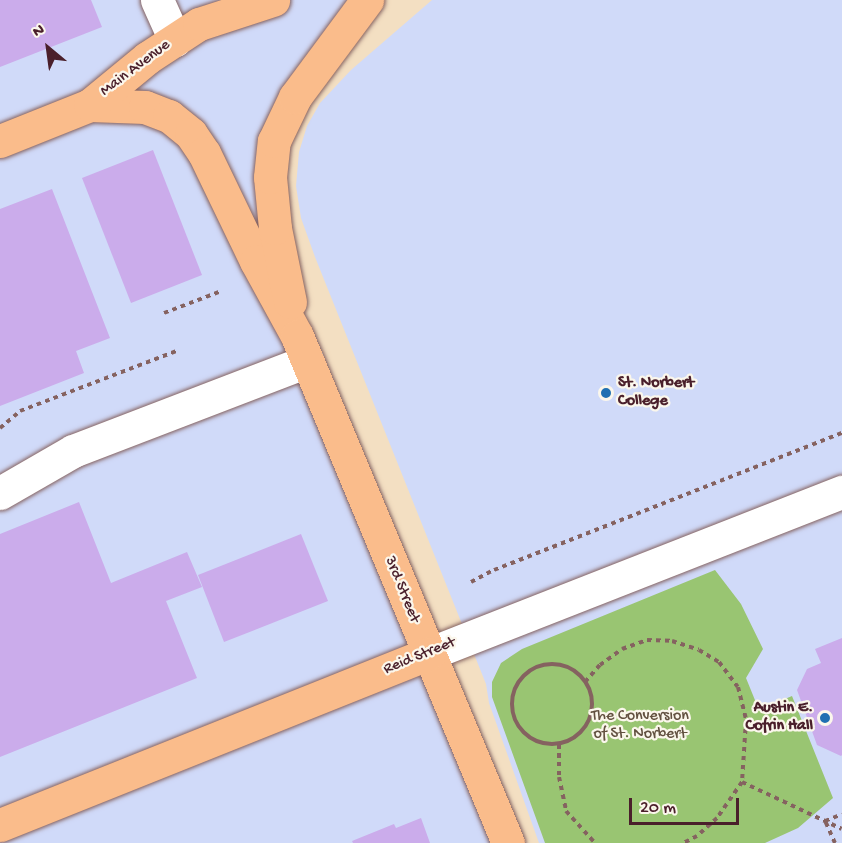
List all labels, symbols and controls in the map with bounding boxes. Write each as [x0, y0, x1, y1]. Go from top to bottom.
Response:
north arrow [18, 18, 78, 78]
text: N [30, 21, 48, 43]
street label: Main Avenue [97, 36, 175, 102]
place label: St. Norbert College [618, 374, 694, 412]
marker: St. Norbert College [599, 386, 613, 400]
street label: 3rd Street [379, 554, 423, 626]
street label: Reid Street [381, 634, 459, 680]
place label: Austin E. Cofrin Hall [746, 699, 813, 737]
park label: The Conversion of St. Norbert [591, 707, 689, 745]
marker: Austin E. Cofrin Hall [818, 711, 832, 725]
scale bar [632, 786, 742, 824]
text: 20 m [640, 798, 676, 819]

